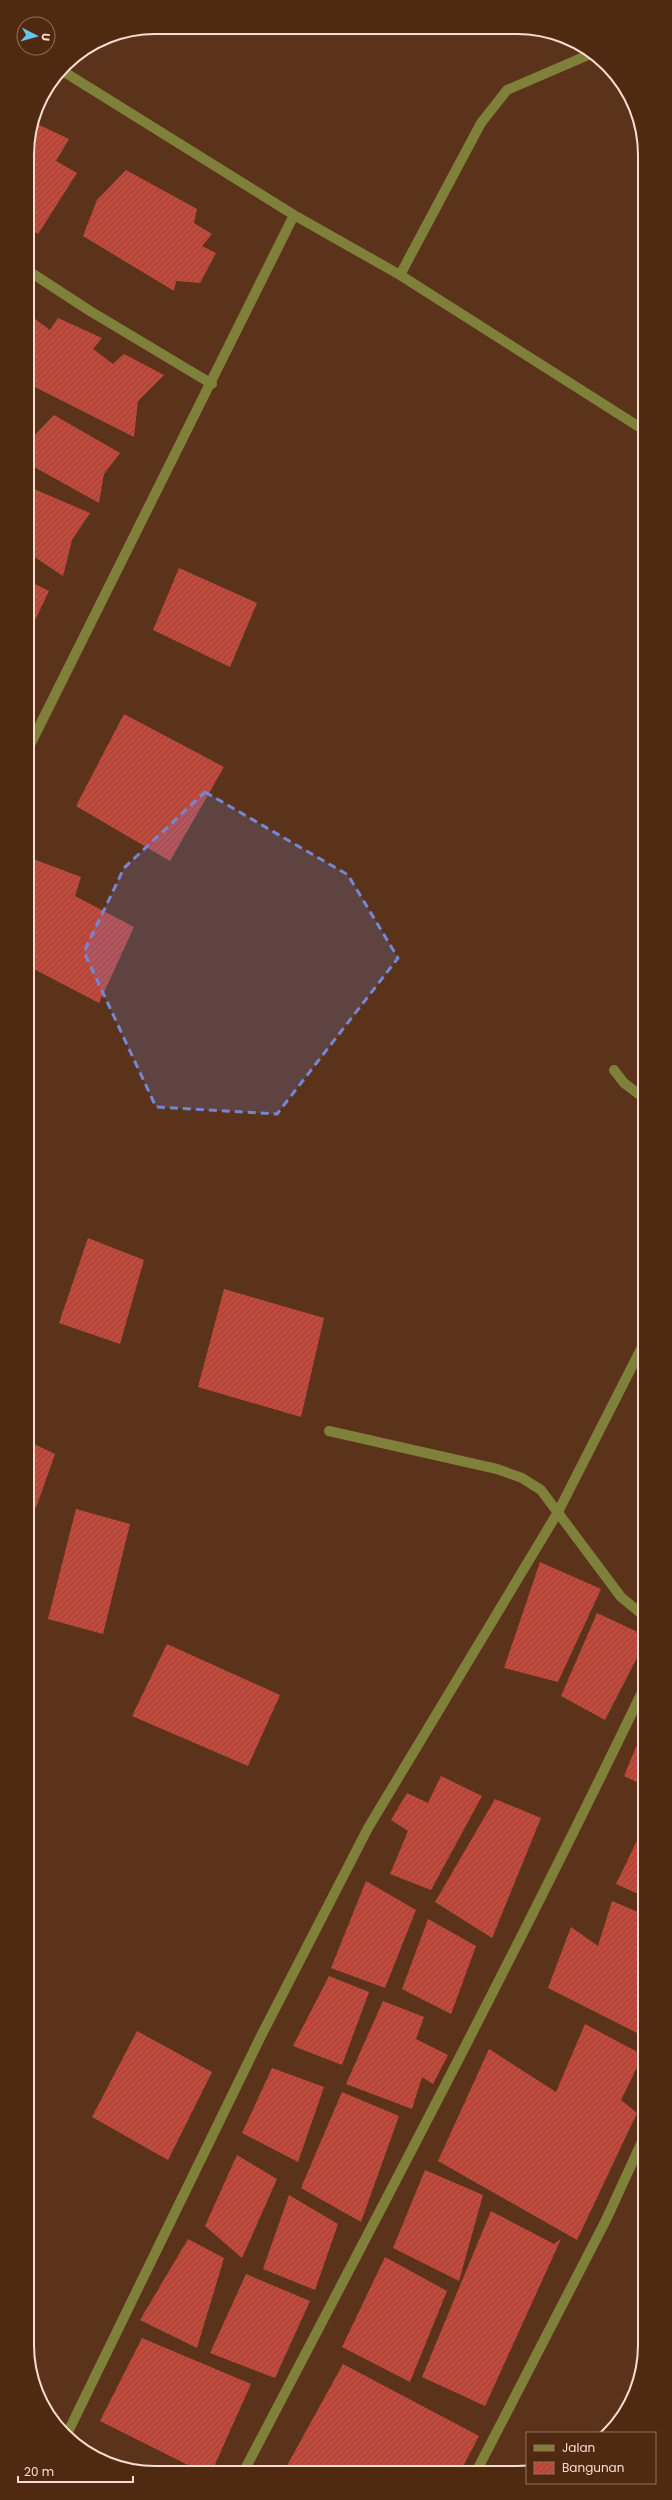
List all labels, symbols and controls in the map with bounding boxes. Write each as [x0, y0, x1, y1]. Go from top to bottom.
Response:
north arrow [16, 16, 56, 56]
text: U [38, 32, 54, 42]
legend [526, 2432, 656, 2484]
text: Jalan [562, 2439, 595, 2456]
scale bar [18, 2458, 133, 2484]
text: Bangunan [562, 2459, 624, 2476]
text: 20 m [24, 2463, 54, 2480]

